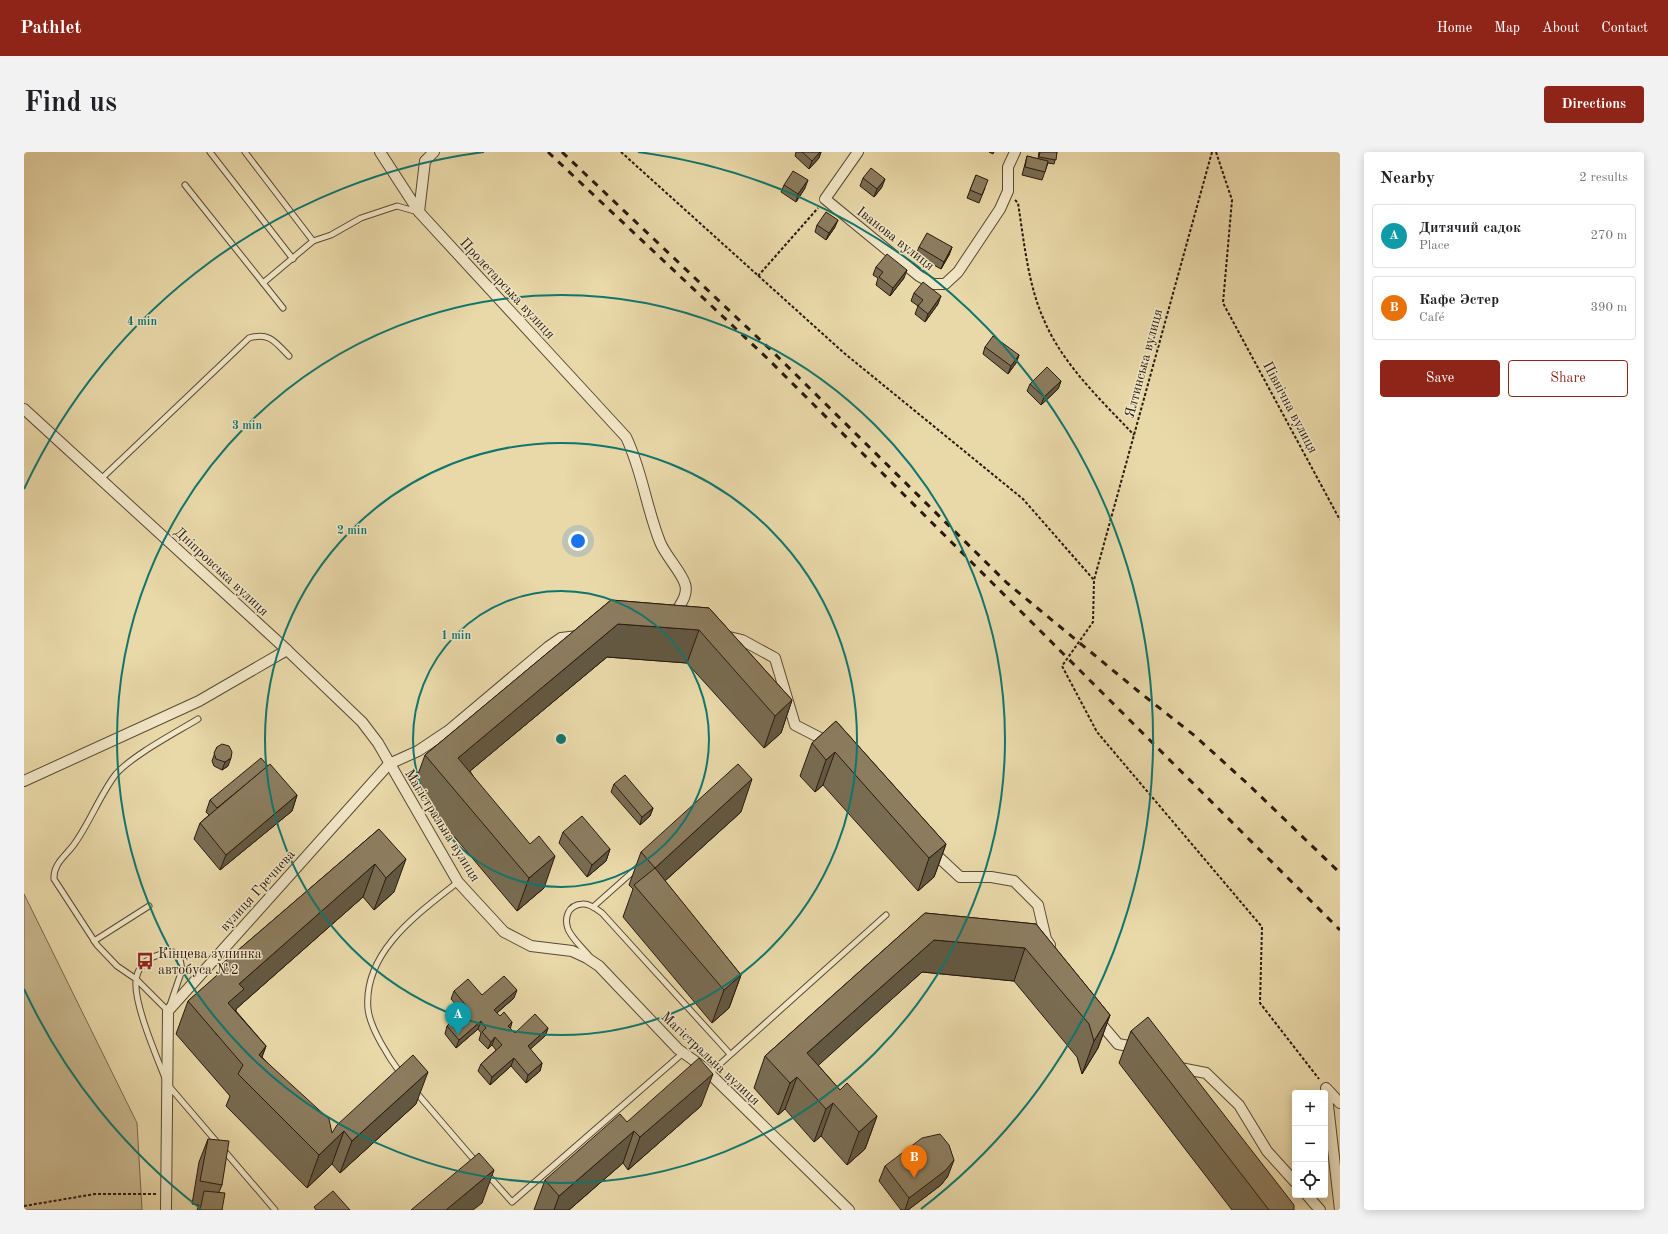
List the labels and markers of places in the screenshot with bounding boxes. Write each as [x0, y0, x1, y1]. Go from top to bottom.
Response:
centre of rings [554, 732, 568, 746]
place label: Кінцева зупинка автобуса №2 [158, 947, 262, 977]
bus stop icon: Кінцева зупинка автобуса №2 [135, 951, 155, 971]
pin: A [445, 1002, 471, 1035]
pin: B [901, 1145, 927, 1178]

